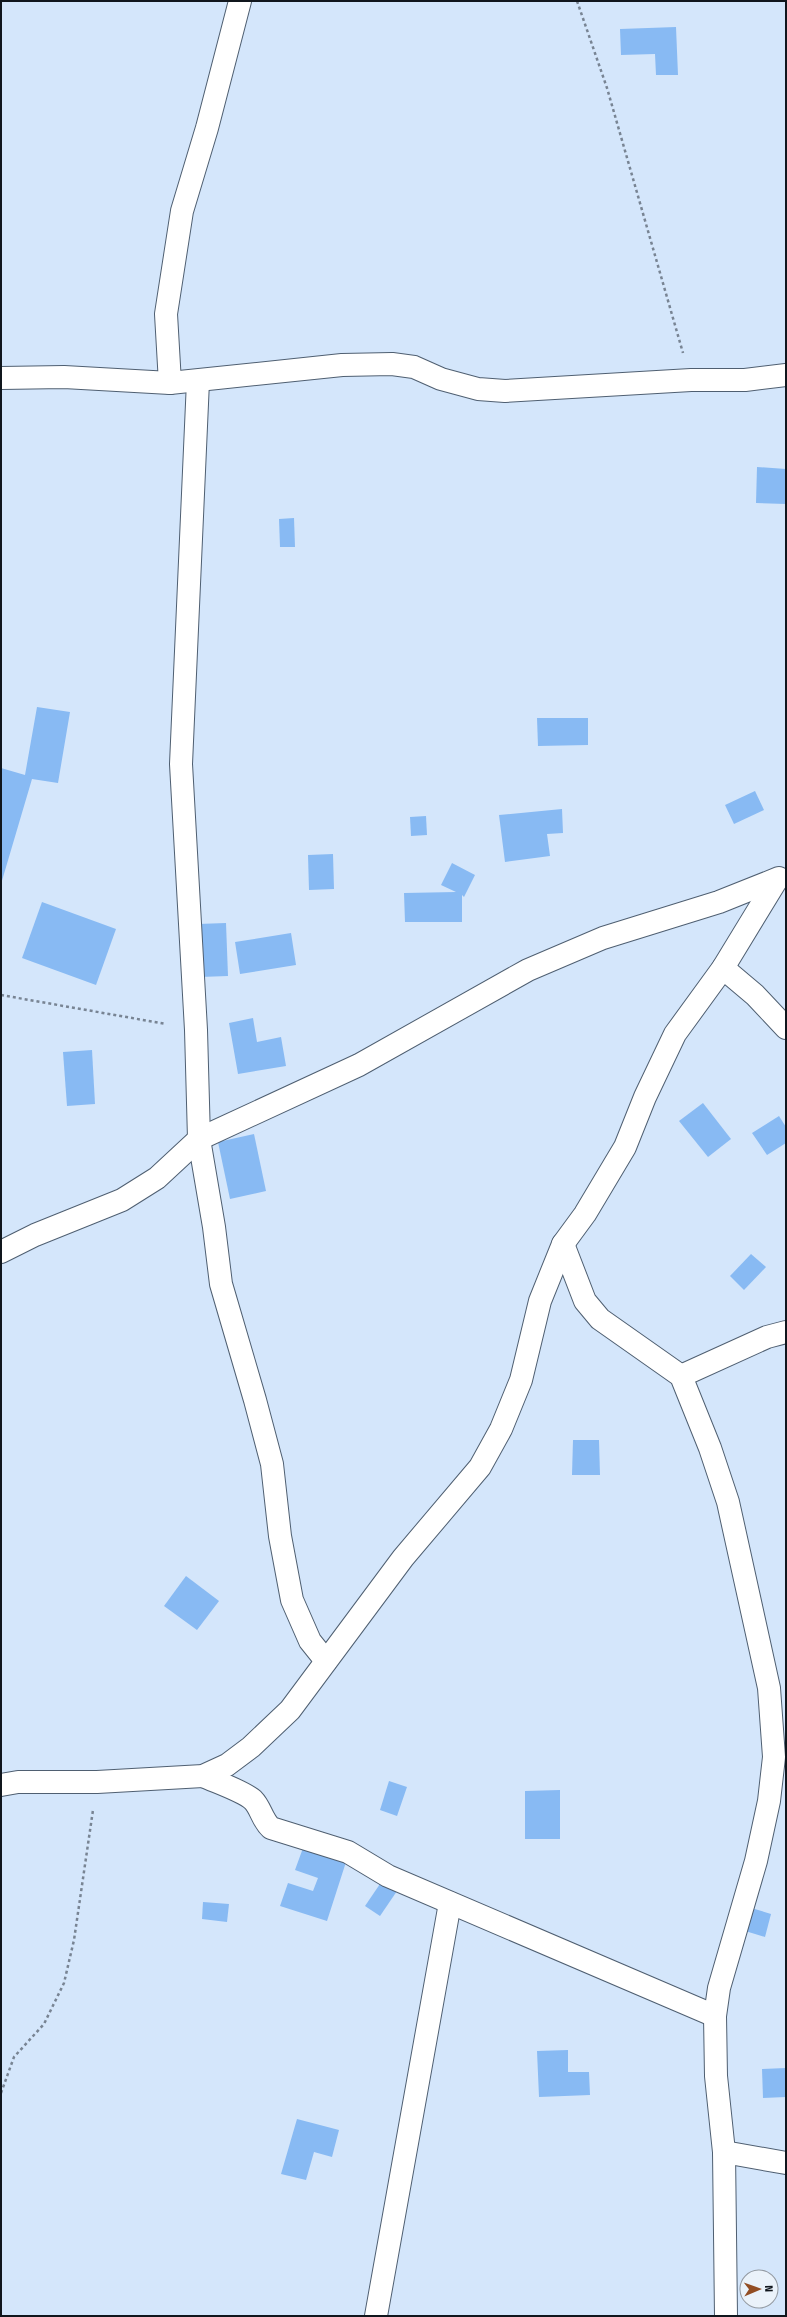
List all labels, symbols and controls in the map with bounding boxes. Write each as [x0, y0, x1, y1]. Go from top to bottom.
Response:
north arrow [739, 2269, 779, 2309]
text: N [762, 2285, 775, 2292]

